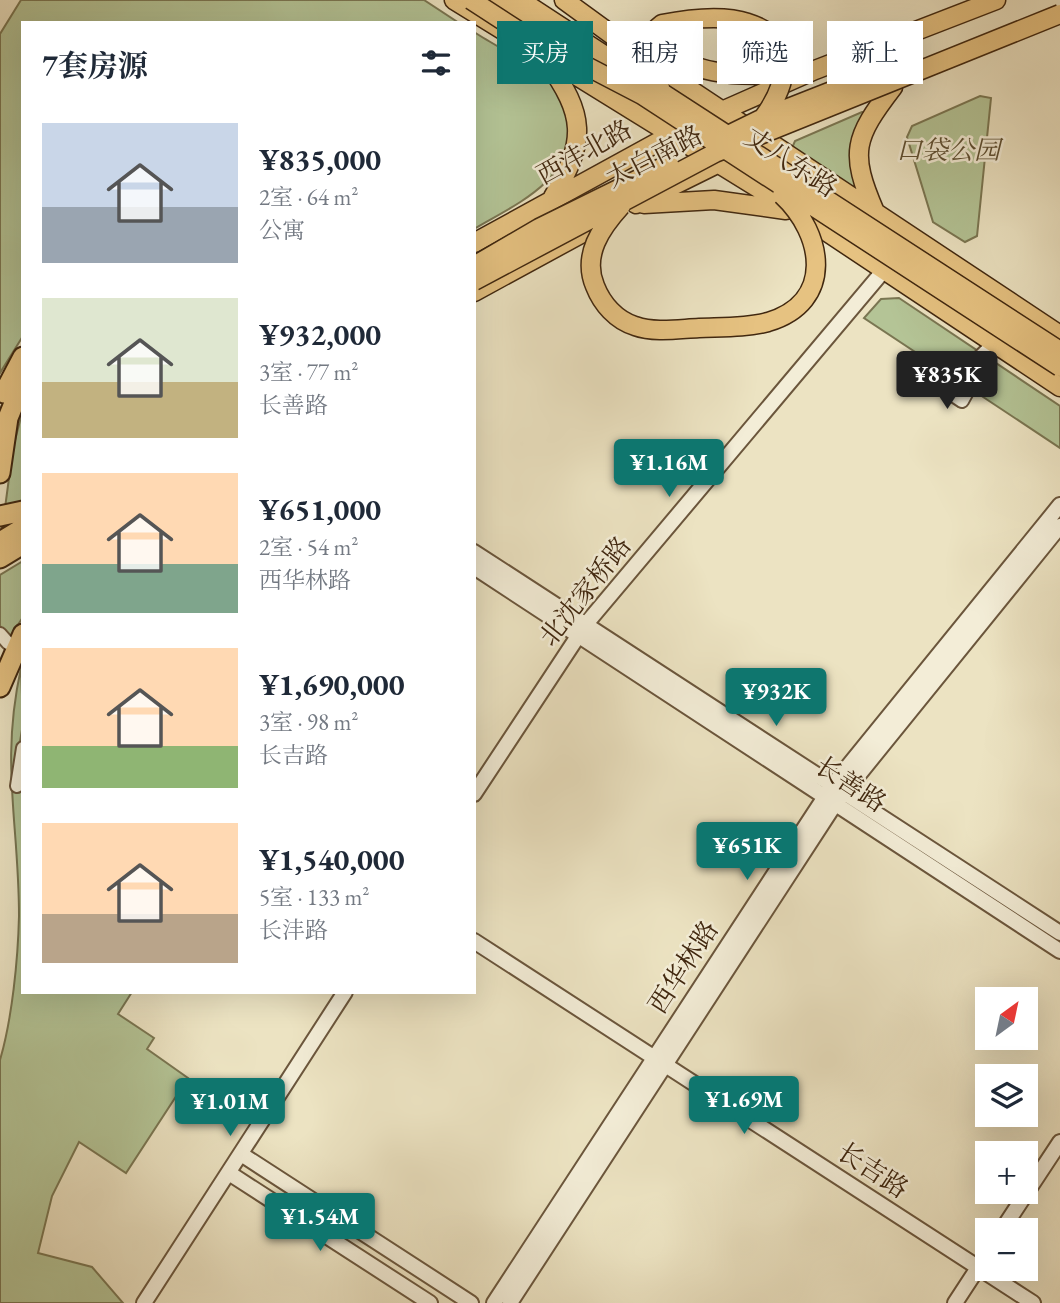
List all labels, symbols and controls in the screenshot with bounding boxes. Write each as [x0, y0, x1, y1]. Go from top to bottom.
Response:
chip: 买房 [497, 21, 593, 84]
chip: 租房 [607, 21, 703, 84]
chip: 筛选 [717, 21, 813, 84]
chip: 新上 [827, 21, 923, 84]
icon: filters [417, 44, 455, 82]
text: 7套房源 [42, 46, 148, 85]
street label: 西沣北路 [530, 112, 638, 192]
street label: 太白南路 [600, 117, 708, 195]
street label: 丈八东路 [738, 119, 844, 205]
park label: 口袋公园 [896, 133, 1004, 167]
text: ¥835,000 [259, 140, 381, 179]
icon: home [98, 151, 182, 235]
text: 2室 · 64 m² [259, 182, 358, 212]
text: 公寓 [259, 215, 305, 245]
text: ¥932,000 [259, 315, 381, 354]
icon: home [98, 326, 182, 410]
pin: ¥835K [898, 352, 996, 411]
text: 3室 · 77 m² [259, 357, 358, 387]
text: ¥835K [912, 359, 982, 389]
text: 长善路 [259, 390, 328, 420]
pin: ¥1.16M [612, 440, 726, 499]
text: ¥1.16M [630, 447, 708, 477]
text: ¥651,000 [259, 490, 381, 529]
icon: home [98, 501, 182, 585]
street label: 北沈家桥路 [532, 529, 638, 653]
text: 2室 · 54 m² [259, 532, 358, 562]
text: 西华林路 [259, 565, 351, 595]
text: ¥1,690,000 [259, 665, 405, 704]
pin: ¥932K [727, 668, 825, 728]
icon: home [98, 676, 182, 760]
text: ¥932K [741, 676, 811, 706]
text: 3室 · 98 m² [259, 707, 358, 737]
text: 长吉路 [259, 740, 328, 770]
street label: 长善路 [809, 748, 893, 820]
pin: ¥651K [698, 822, 796, 882]
text: ¥651K [712, 830, 782, 860]
text: ¥1,540,000 [259, 840, 405, 879]
icon: home [98, 851, 182, 935]
text: 5室 · 133 m² [259, 882, 369, 912]
street label: 西华林路 [640, 914, 726, 1020]
text: 长沣路 [259, 915, 328, 945]
north arrow [975, 987, 1038, 1050]
map controls [975, 987, 1038, 1281]
button: layers [975, 1064, 1038, 1127]
pin: ¥1.69M [687, 1076, 801, 1136]
pin: ¥1.01M [173, 1078, 287, 1138]
text: ¥1.69M [705, 1084, 783, 1114]
text: ¥1.01M [191, 1086, 269, 1116]
street label: 长吉路 [831, 1134, 915, 1206]
button: + [975, 1141, 1038, 1204]
pin: ¥1.54M [263, 1194, 377, 1253]
text: ¥1.54M [281, 1201, 359, 1231]
button: − [975, 1218, 1038, 1281]

